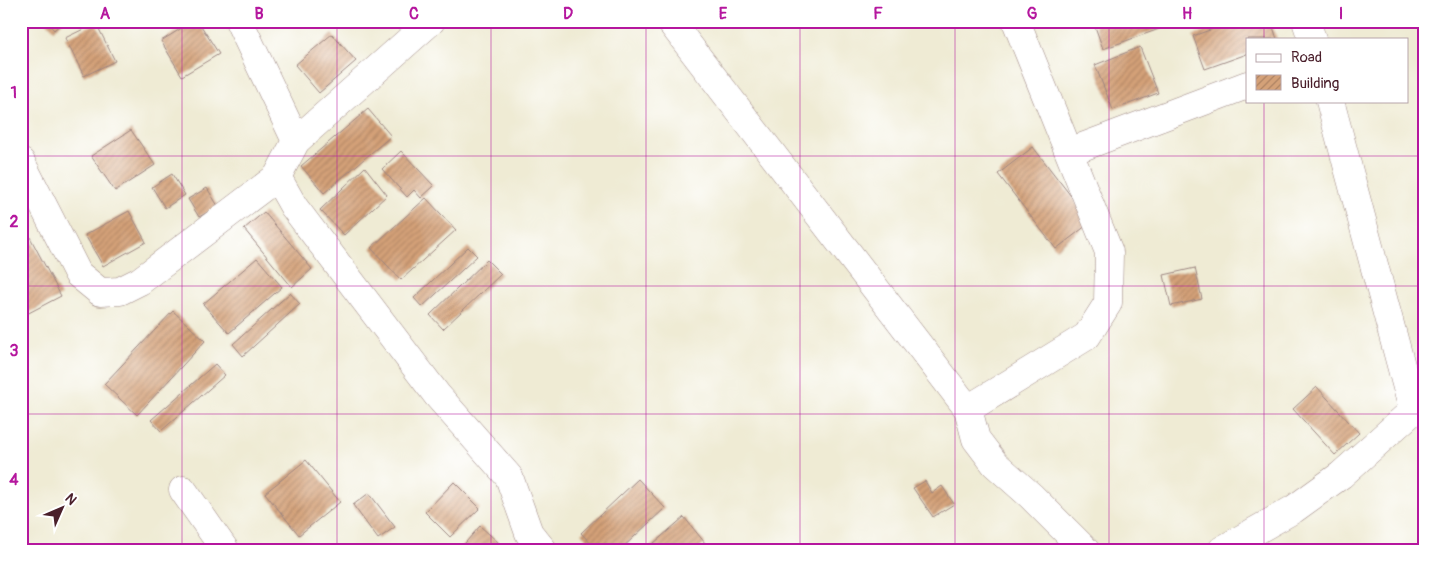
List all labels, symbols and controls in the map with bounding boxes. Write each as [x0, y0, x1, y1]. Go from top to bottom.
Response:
text: A [100, 4, 111, 24]
text: B [254, 4, 264, 24]
text: C [409, 4, 419, 24]
text: D [563, 4, 573, 24]
text: E [719, 4, 728, 24]
text: F [873, 4, 883, 24]
text: G [1027, 4, 1038, 24]
text: H [1182, 4, 1192, 24]
text: I [1339, 4, 1343, 24]
legend [1246, 38, 1408, 102]
text: Road [1291, 48, 1322, 67]
text: Building [1291, 74, 1339, 93]
text: 1 [11, 83, 17, 103]
text: 2 [10, 212, 19, 232]
text: 3 [10, 341, 19, 361]
text: 4 [9, 470, 19, 490]
north arrow [38, 484, 88, 534]
text: N [61, 490, 80, 509]

